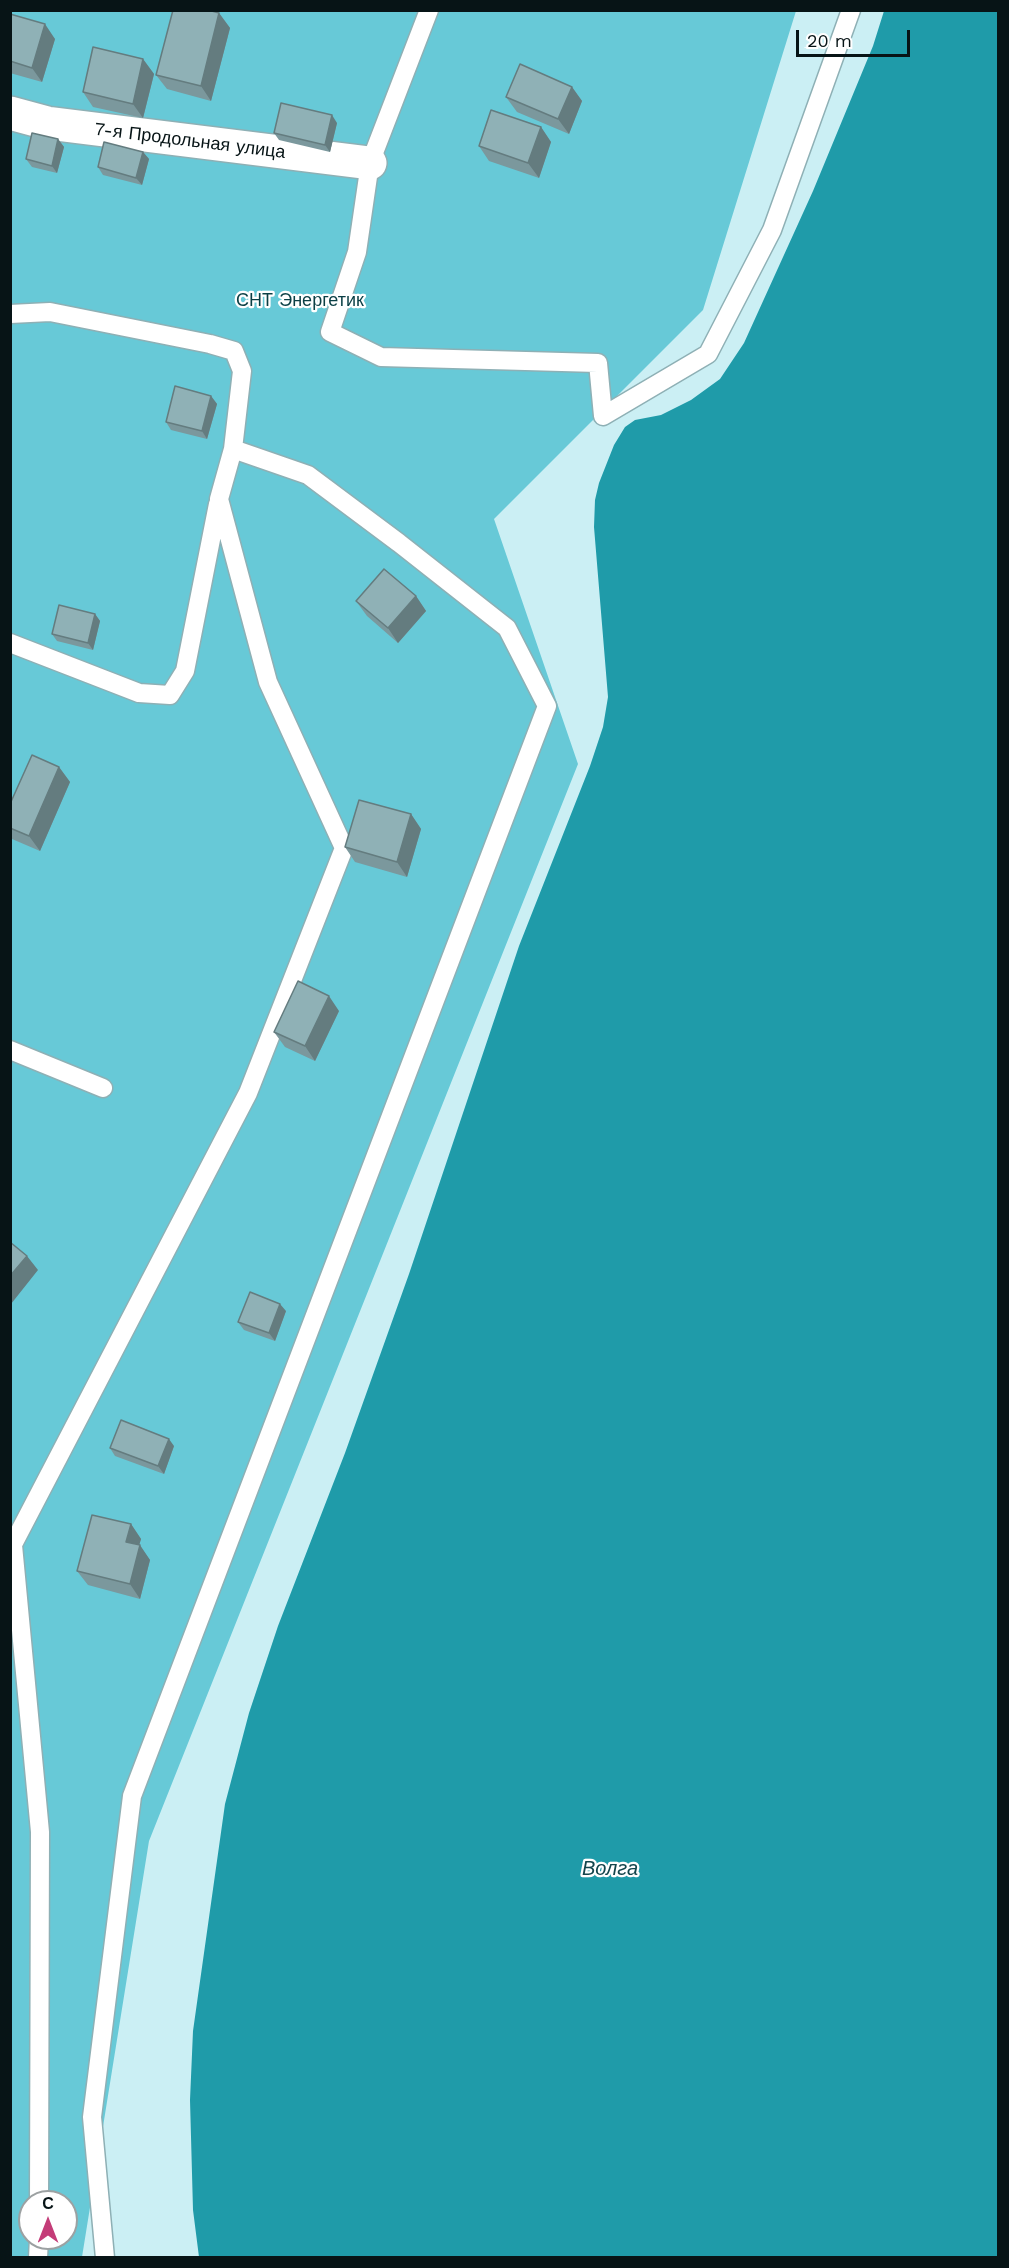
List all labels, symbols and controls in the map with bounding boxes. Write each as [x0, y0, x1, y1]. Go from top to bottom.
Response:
scale bar [799, 18, 913, 56]
text: 20 m [807, 30, 852, 51]
street label: 7-я Продольная улица [93, 119, 287, 163]
park label: СНТ Энергетик [236, 290, 364, 312]
water label: Волга [582, 1857, 638, 1881]
north arrow [18, 2190, 78, 2250]
text: С [42, 2194, 54, 2213]

